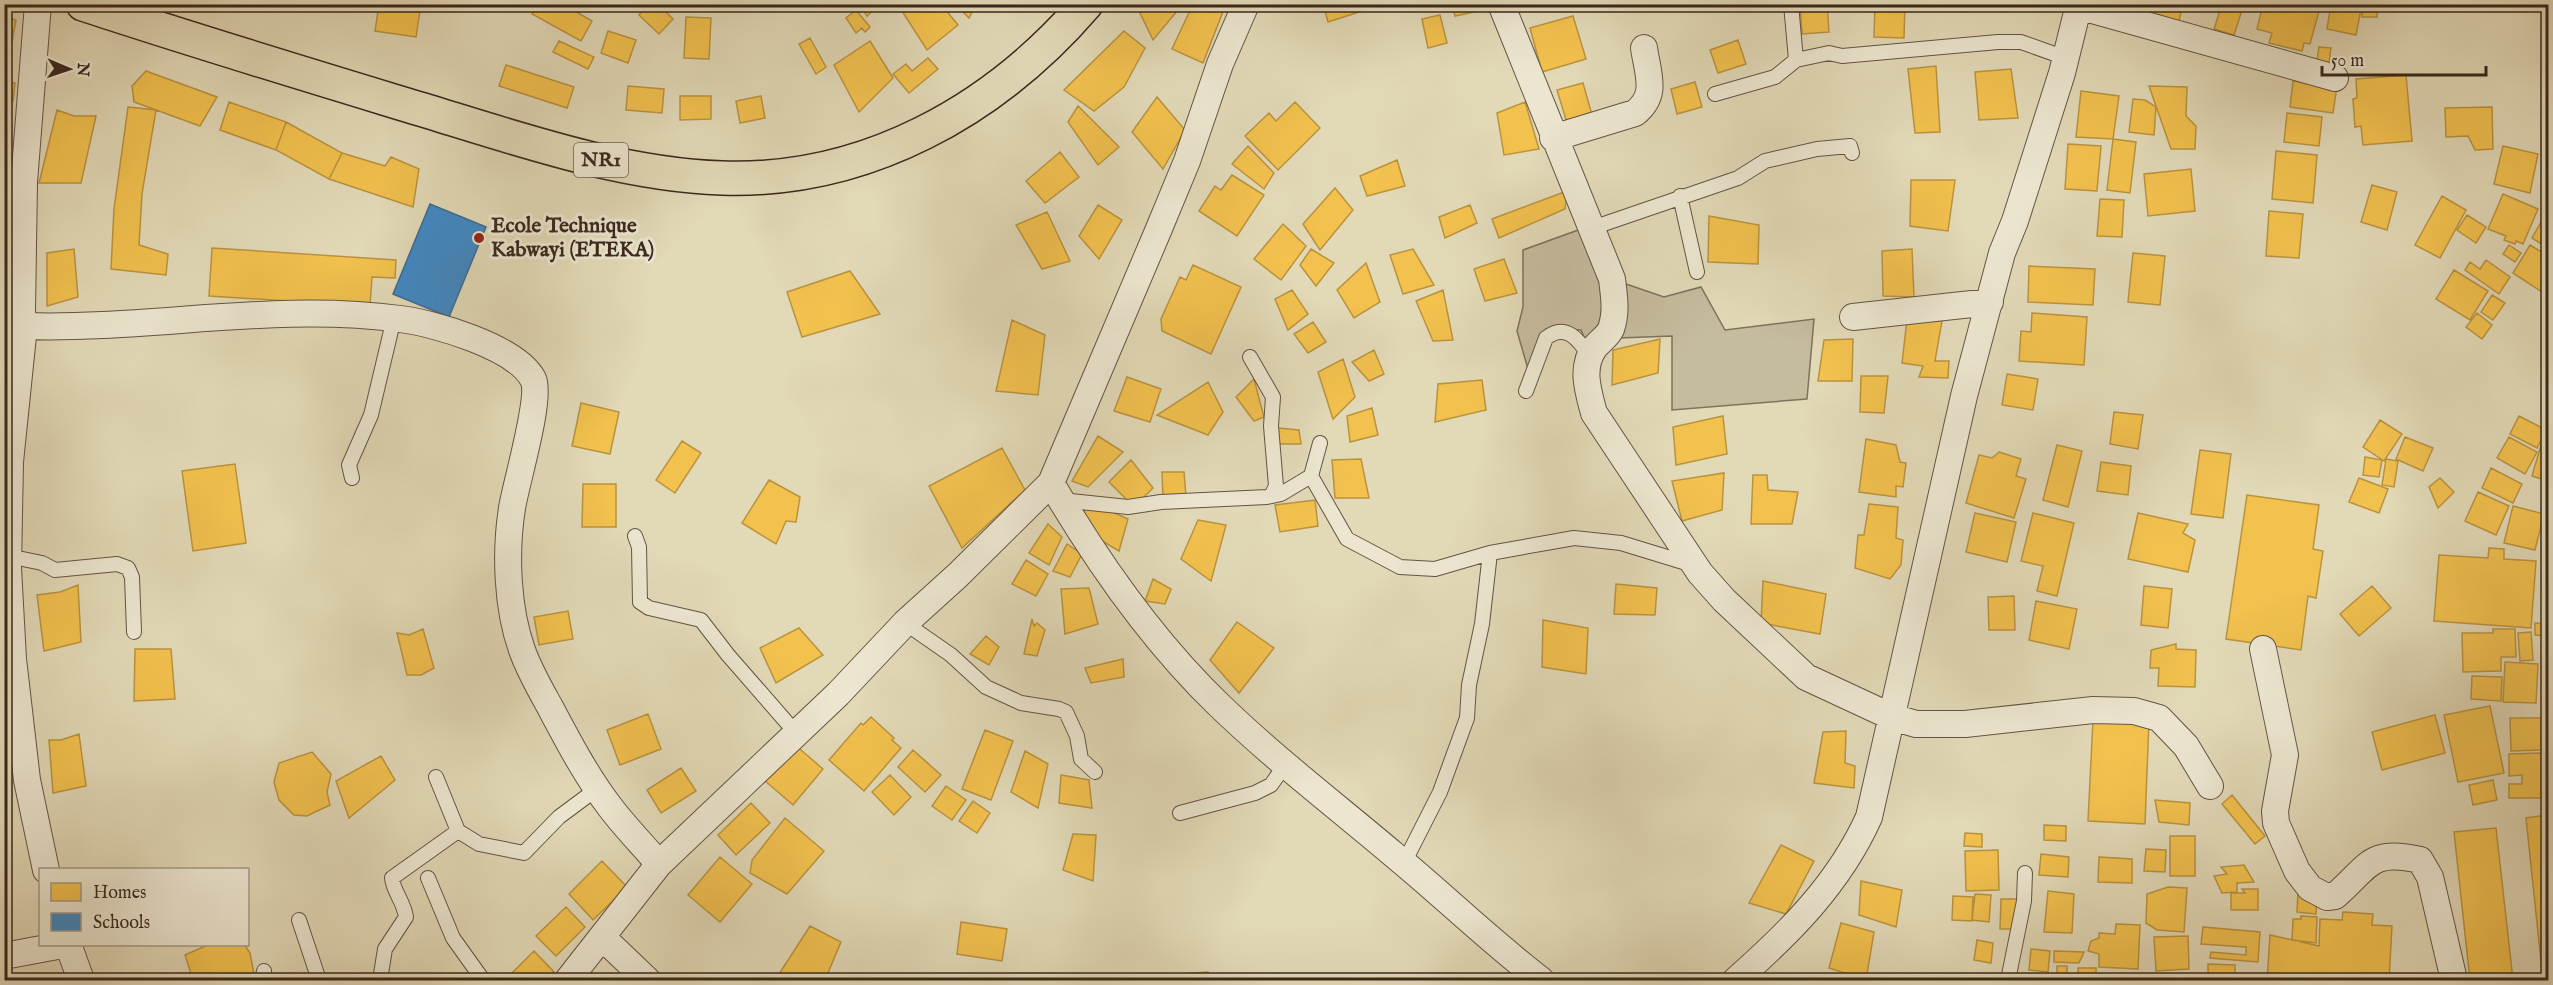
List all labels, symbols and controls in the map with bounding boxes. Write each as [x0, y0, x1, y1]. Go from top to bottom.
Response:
north arrow [39, 39, 99, 99]
scale bar [2322, 39, 2486, 77]
text: 50 m [2331, 50, 2364, 73]
text: N [72, 61, 92, 77]
road number: NR1 [574, 143, 628, 177]
place label: Ecole Technique Kabwayi (ETEKA) [491, 213, 654, 264]
marker: Ecole Technique Kabwayi (ETEKA) [472, 231, 486, 245]
legend [39, 868, 249, 946]
text: Homes [93, 882, 146, 905]
text: Schools [93, 912, 150, 935]

